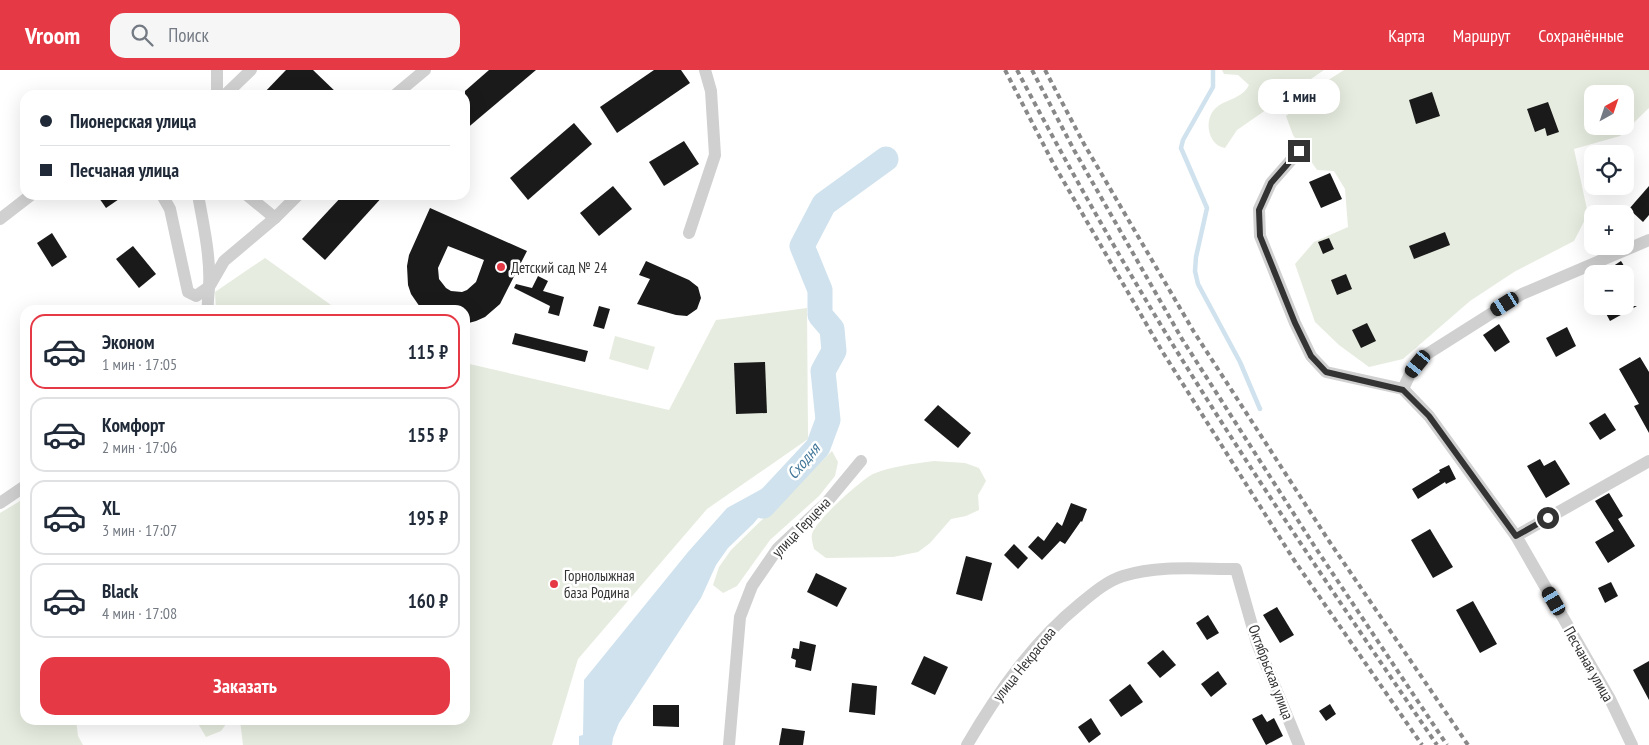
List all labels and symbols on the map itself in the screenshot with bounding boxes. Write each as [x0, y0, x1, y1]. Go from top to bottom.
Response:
callout: 1 мин [1258, 78, 1340, 114]
north arrow [1584, 85, 1634, 135]
route end [1288, 140, 1310, 162]
place label: Детский сад № 24 [511, 258, 608, 277]
marker: Детский сад № 24 [495, 261, 507, 273]
car [1488, 290, 1521, 318]
car [1402, 348, 1433, 380]
water label: Сходня [782, 438, 825, 483]
street label: улица Герцена [768, 493, 834, 561]
route start [1537, 507, 1559, 529]
place label: Горнолыжная база Родина [564, 566, 635, 602]
marker: Горнолыжная база Родина [548, 578, 560, 590]
car [1540, 584, 1567, 618]
street label: Октябрьская улица [1244, 622, 1298, 722]
street label: улица Некрасова [988, 623, 1060, 705]
street label: Песчаная улица [1560, 623, 1618, 705]

